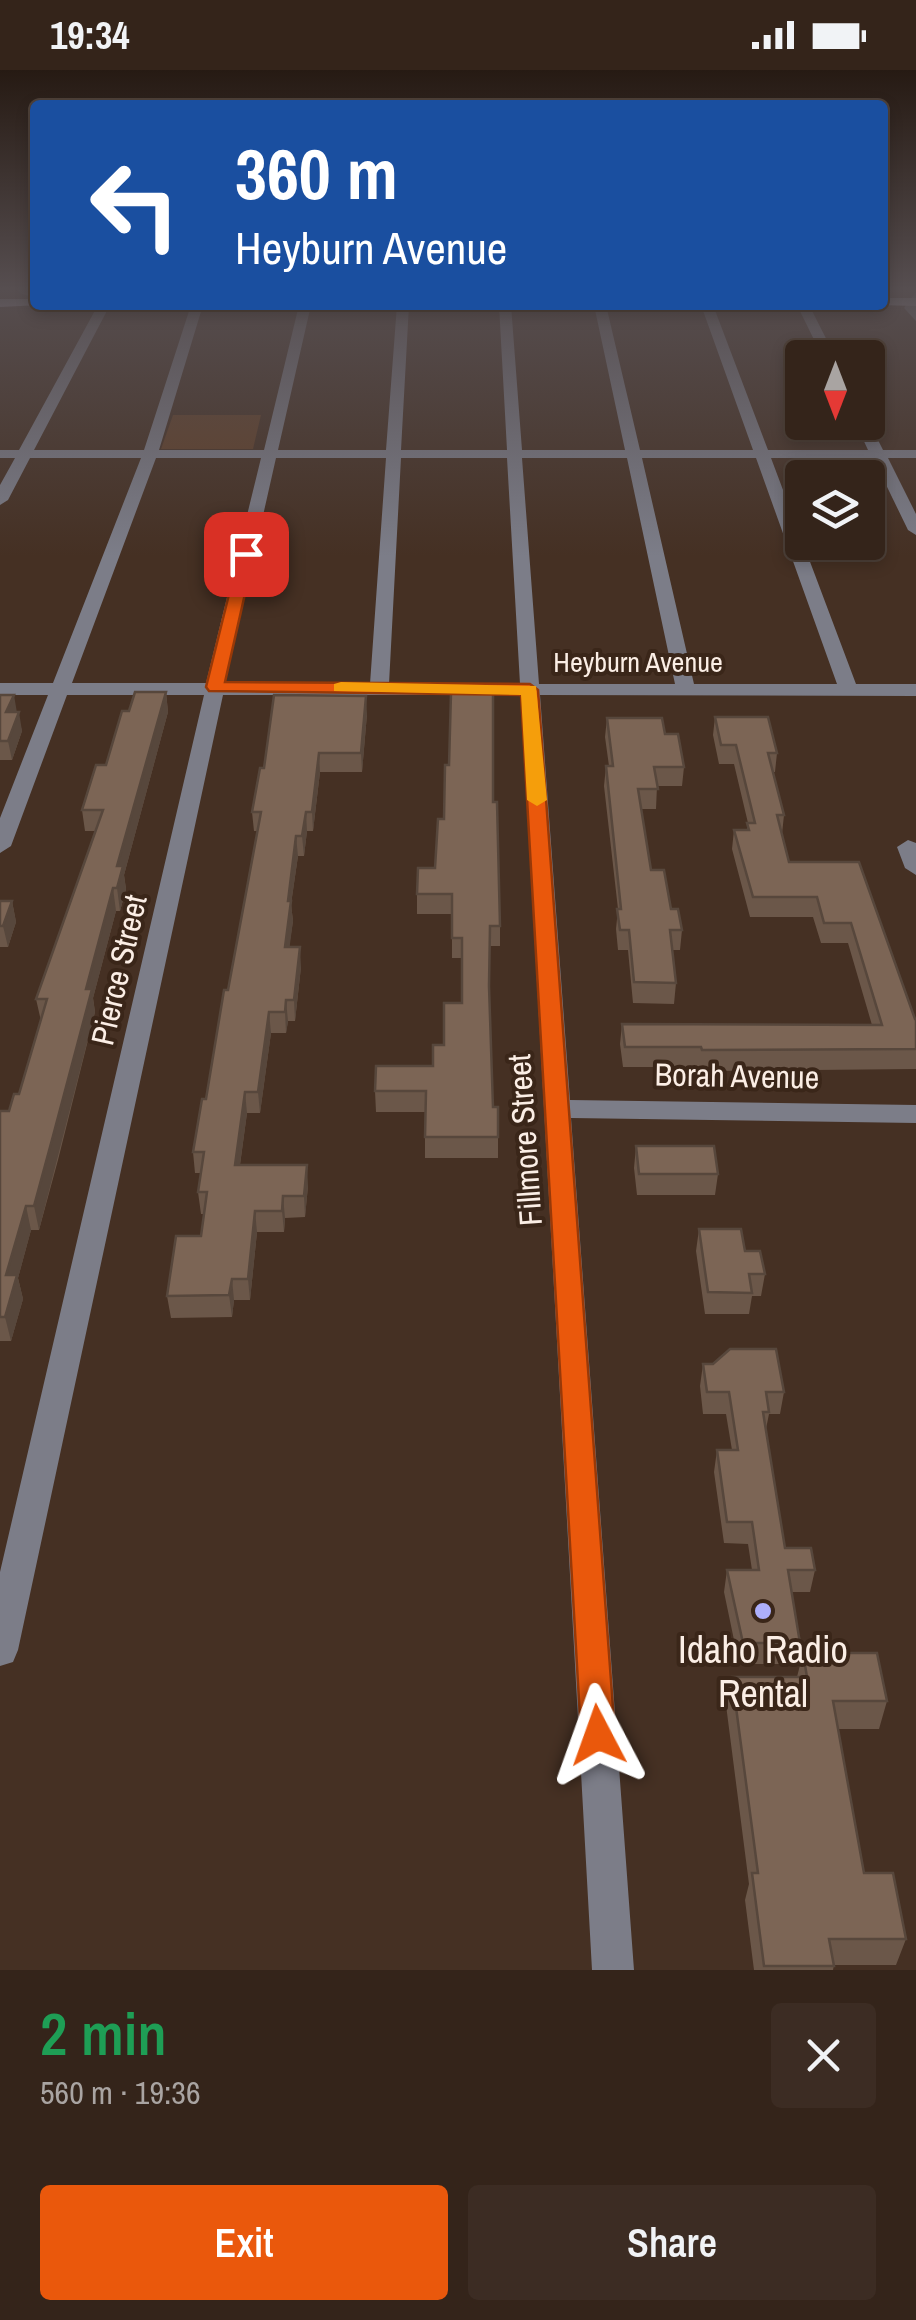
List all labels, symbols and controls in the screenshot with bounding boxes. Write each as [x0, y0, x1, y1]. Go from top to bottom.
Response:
text: 19:34 [50, 10, 130, 61]
text: 360 m [235, 127, 398, 221]
icon: left [70, 140, 200, 270]
text: Heyburn Avenue [235, 217, 507, 278]
north arrow [785, 340, 885, 440]
map controls [785, 340, 885, 560]
button: layers [785, 460, 885, 560]
pin [204, 512, 289, 597]
icon: arrive [219, 527, 274, 582]
street label: Heyburn Avenue [553, 643, 723, 681]
street label: Pierce Street [80, 890, 157, 1049]
street label: Fillmore Street [497, 1053, 552, 1227]
street label: Borah Avenue [654, 1053, 820, 1098]
marker: Idaho Radio Rental [752, 1600, 774, 1622]
place label: Idaho Radio Rental [678, 1624, 848, 1719]
position arrow [546, 1683, 650, 1787]
text: 2 min [40, 1993, 167, 2074]
button: close [771, 2003, 876, 2108]
text: 560 m · 19:36 [40, 2071, 200, 2114]
button: Exit [40, 2185, 448, 2300]
button: Share [468, 2185, 876, 2300]

